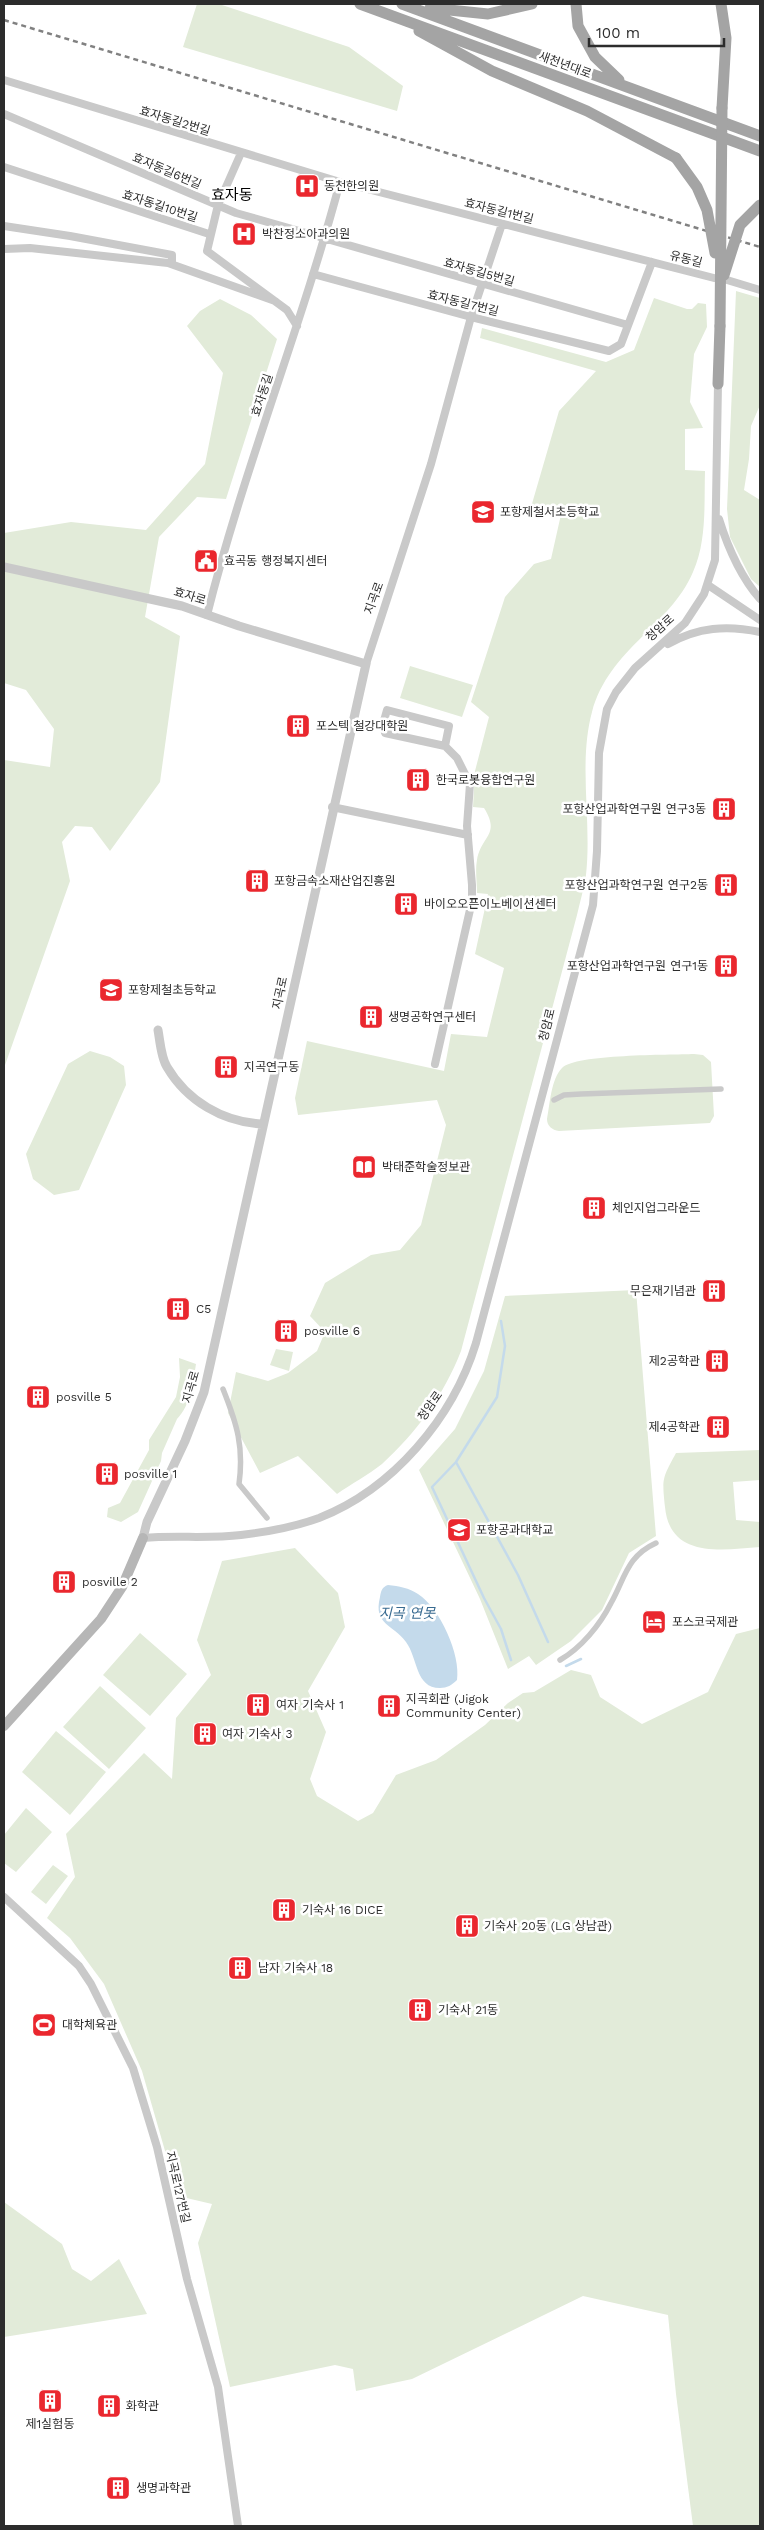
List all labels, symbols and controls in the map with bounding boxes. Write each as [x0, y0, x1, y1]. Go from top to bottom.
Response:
scale bar [589, 15, 724, 47]
text: 100 m [596, 24, 640, 42]
street label: 새천년대로 [537, 49, 593, 81]
street label: 효자동길2번길 [138, 104, 212, 138]
street label: 효자동길6번길 [130, 150, 204, 192]
hospital icon: 동천한의원 [294, 173, 320, 199]
place label: 동천한의원 [324, 179, 379, 193]
district label: 효자동 [211, 186, 253, 204]
street label: 효자동길10번길 [121, 187, 199, 225]
street label: 효자동길1번길 [463, 196, 535, 226]
hospital icon: 박찬정소아과의원 [231, 221, 257, 247]
place label: 박찬정소아과의원 [262, 227, 350, 241]
street label: 유동길 [668, 248, 704, 270]
street label: 효자동길5번길 [442, 255, 516, 289]
street label: 효자동길7번길 [426, 287, 500, 319]
street label: 효자동길 [249, 372, 275, 418]
school or university icon: 포항제철서초등학교 [470, 499, 496, 525]
place label: 포항제철서초등학교 [500, 505, 599, 519]
public building icon: 효곡동 행정복지센터 [193, 548, 219, 574]
place label: 효곡동 행정복지센터 [224, 554, 327, 568]
street label: 지곡로 [362, 580, 386, 616]
street label: 효자로 [172, 584, 208, 608]
street label: 청암로 [643, 612, 677, 644]
building icon: 포스텍 철강대학원 [285, 713, 311, 739]
place label: 포스텍 철강대학원 [316, 719, 408, 733]
building icon: 한국로봇융합연구원 [405, 767, 431, 793]
place label: 한국로봇융합연구원 [436, 773, 535, 787]
building icon: 포항산업과학연구원 연구3동 [711, 796, 737, 822]
place label: 포항산업과학연구원 연구3동 [562, 802, 706, 816]
building icon: 포항금속소재산업진흥원 [244, 868, 270, 894]
building icon: 포항산업과학연구원 연구2동 [713, 872, 739, 898]
place label: 포항금속소재산업진흥원 [274, 874, 395, 888]
place label: 포항산업과학연구원 연구2동 [564, 878, 708, 892]
building icon: 바이오오픈이노베이션센터 [393, 891, 419, 917]
place label: 바이오오픈이노베이션센터 [424, 897, 556, 911]
building icon: 포항산업과학연구원 연구1동 [713, 953, 739, 979]
place label: 포항산업과학연구원 연구1동 [567, 959, 708, 973]
street label: 지곡로 [270, 975, 290, 1011]
school or university icon: 포항제철초등학교 [98, 977, 124, 1003]
place label: 포항제철초등학교 [128, 983, 216, 997]
building icon: 생명공학연구센터 [358, 1004, 384, 1030]
street label: 청암로 [536, 1007, 558, 1043]
place label: 생명공학연구센터 [388, 1010, 476, 1024]
building icon: 지곡연구동 [213, 1054, 239, 1080]
place label: 지곡연구동 [244, 1060, 299, 1074]
library icon: 박태준학술정보관 [351, 1154, 377, 1180]
place label: 박태준학술정보관 [382, 1160, 470, 1174]
building icon: 체인지업그라운드 [581, 1195, 607, 1221]
place label: 체인지업그라운드 [612, 1201, 700, 1215]
building icon: 무은재기념관 [701, 1278, 727, 1304]
place label: 무은재기념관 [630, 1284, 696, 1298]
building icon: C5 [165, 1296, 191, 1322]
place label: C5 [196, 1302, 211, 1316]
building icon: posville 6 [273, 1318, 299, 1344]
place label: posville 6 [304, 1324, 360, 1338]
building icon: 제2공학관 [704, 1348, 730, 1374]
place label: 제2공학관 [649, 1354, 700, 1368]
street label: 지곡로 [180, 1369, 202, 1405]
building icon: posville 5 [25, 1384, 51, 1410]
street label: 청암로 [415, 1388, 445, 1424]
place label: posville 5 [56, 1390, 112, 1404]
building icon: 제4공학관 [705, 1414, 731, 1440]
place label: 제4공학관 [649, 1420, 700, 1434]
building icon: posville 1 [94, 1461, 120, 1487]
place label: posville 1 [124, 1467, 177, 1481]
school or university icon: 포항공과대학교 [446, 1517, 472, 1543]
place label: 포항공과대학교 [476, 1523, 553, 1537]
building icon: posville 2 [51, 1569, 77, 1595]
place label: posville 2 [82, 1575, 138, 1589]
water label: 지곡 연못 [379, 1605, 436, 1621]
hotel icon: 포스코국제관 [641, 1609, 667, 1635]
place label: 포스코국제관 [672, 1615, 738, 1629]
building icon: 여자 기숙사 1 [245, 1692, 271, 1718]
place label: 지곡회관 (Jigok Community Center) [406, 1692, 521, 1720]
building icon: 지곡회관 (Jigok Community Center) [376, 1693, 402, 1719]
place label: 여자 기숙사 1 [276, 1698, 344, 1712]
building icon: 여자 기숙사 3 [192, 1721, 218, 1747]
place label: 여자 기숙사 3 [222, 1727, 292, 1741]
building icon: 기숙사 16 DICE [271, 1897, 297, 1923]
place label: 기숙사 16 DICE [302, 1903, 383, 1917]
building icon: 기숙사 20동 (LG 상남관) [454, 1913, 480, 1939]
place label: 기숙사 20동 (LG 상남관) [484, 1919, 612, 1933]
building icon: 남자 기숙사 18 [227, 1955, 253, 1981]
place label: 남자 기숙사 18 [258, 1961, 333, 1975]
building icon: 기숙사 21동 [407, 1997, 433, 2023]
place label: 기숙사 21동 [438, 2003, 498, 2017]
sports icon: 대학체육관 [31, 2012, 57, 2038]
place label: 대학체육관 [62, 2018, 117, 2032]
street label: 지곡로127번길 [163, 2150, 193, 2224]
building icon: 제1실험동 [37, 2388, 63, 2414]
building icon: 화학관 [96, 2393, 122, 2419]
place label: 화학관 [126, 2399, 159, 2413]
place label: 제1실험동 [26, 2417, 74, 2431]
building icon: 생명과학관 [105, 2475, 131, 2501]
place label: 생명과학관 [136, 2481, 191, 2495]

